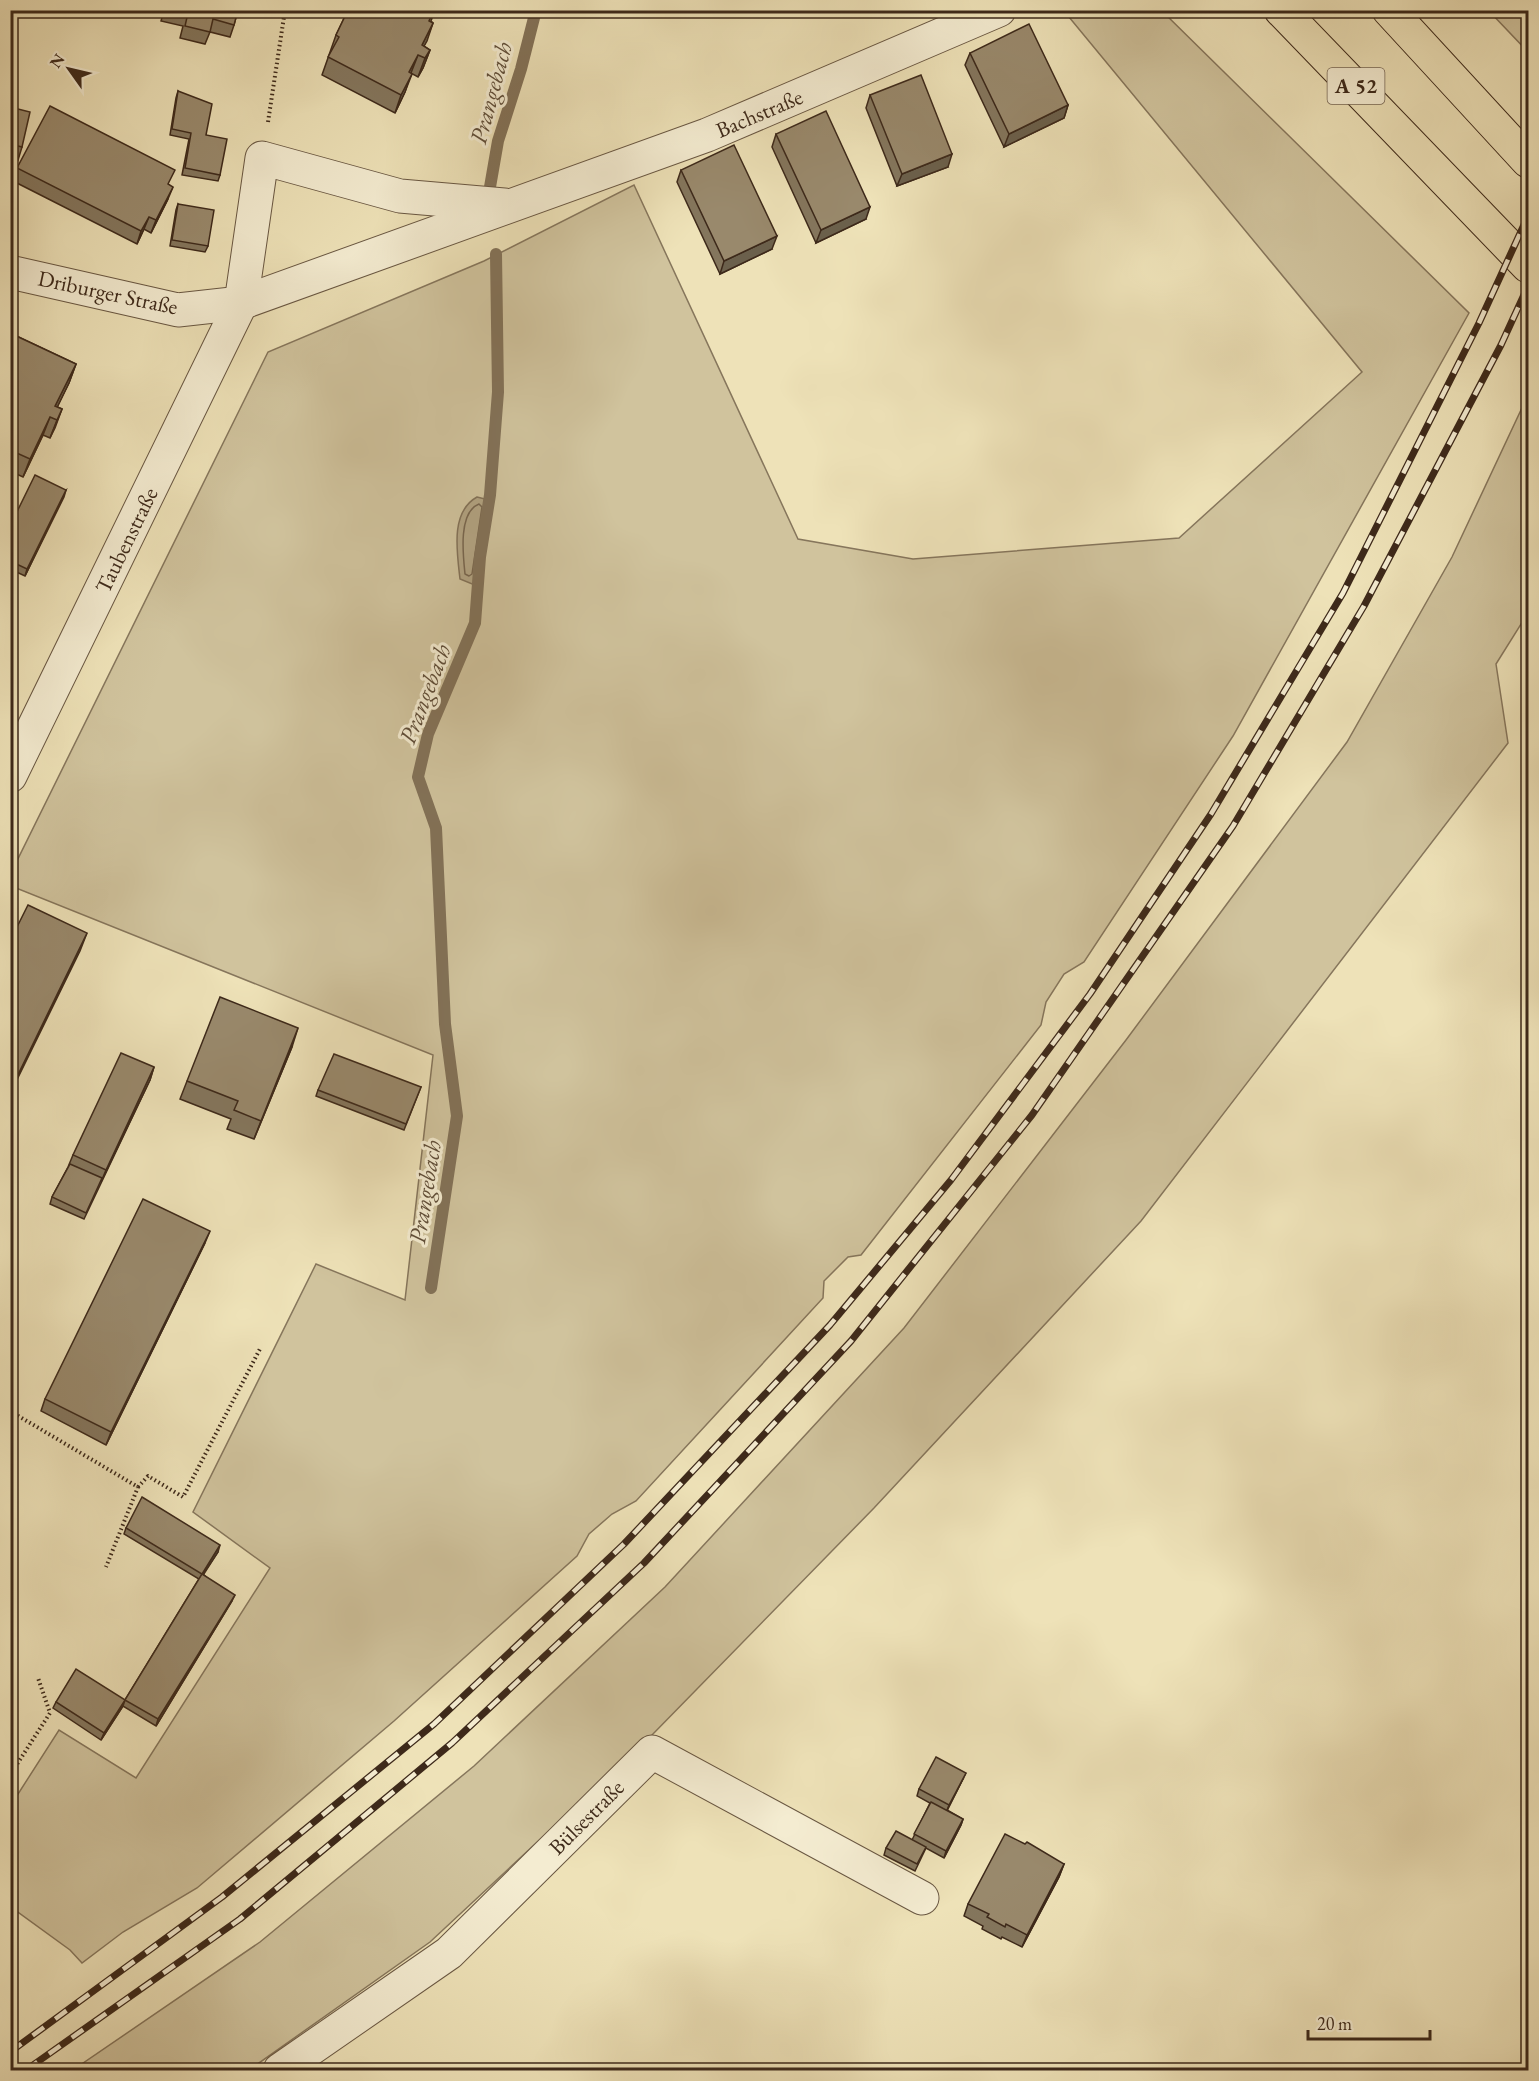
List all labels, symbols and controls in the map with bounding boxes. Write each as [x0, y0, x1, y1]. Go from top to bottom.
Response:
water label: Prangebach [462, 38, 519, 147]
north arrow [39, 39, 99, 99]
text: N [45, 50, 69, 72]
road number: A 52 [1328, 68, 1384, 104]
street label: Bachstraße [711, 82, 807, 145]
street label: Driburger Straße [35, 263, 181, 322]
street label: Taubenstraße [88, 482, 165, 598]
water label: Prangebach [391, 639, 458, 748]
water label: Prangebach [401, 1138, 448, 1246]
street label: Bülsestraße [542, 1773, 631, 1861]
scale bar [1308, 2003, 1430, 2041]
text: 20 m [1317, 2012, 1352, 2035]

